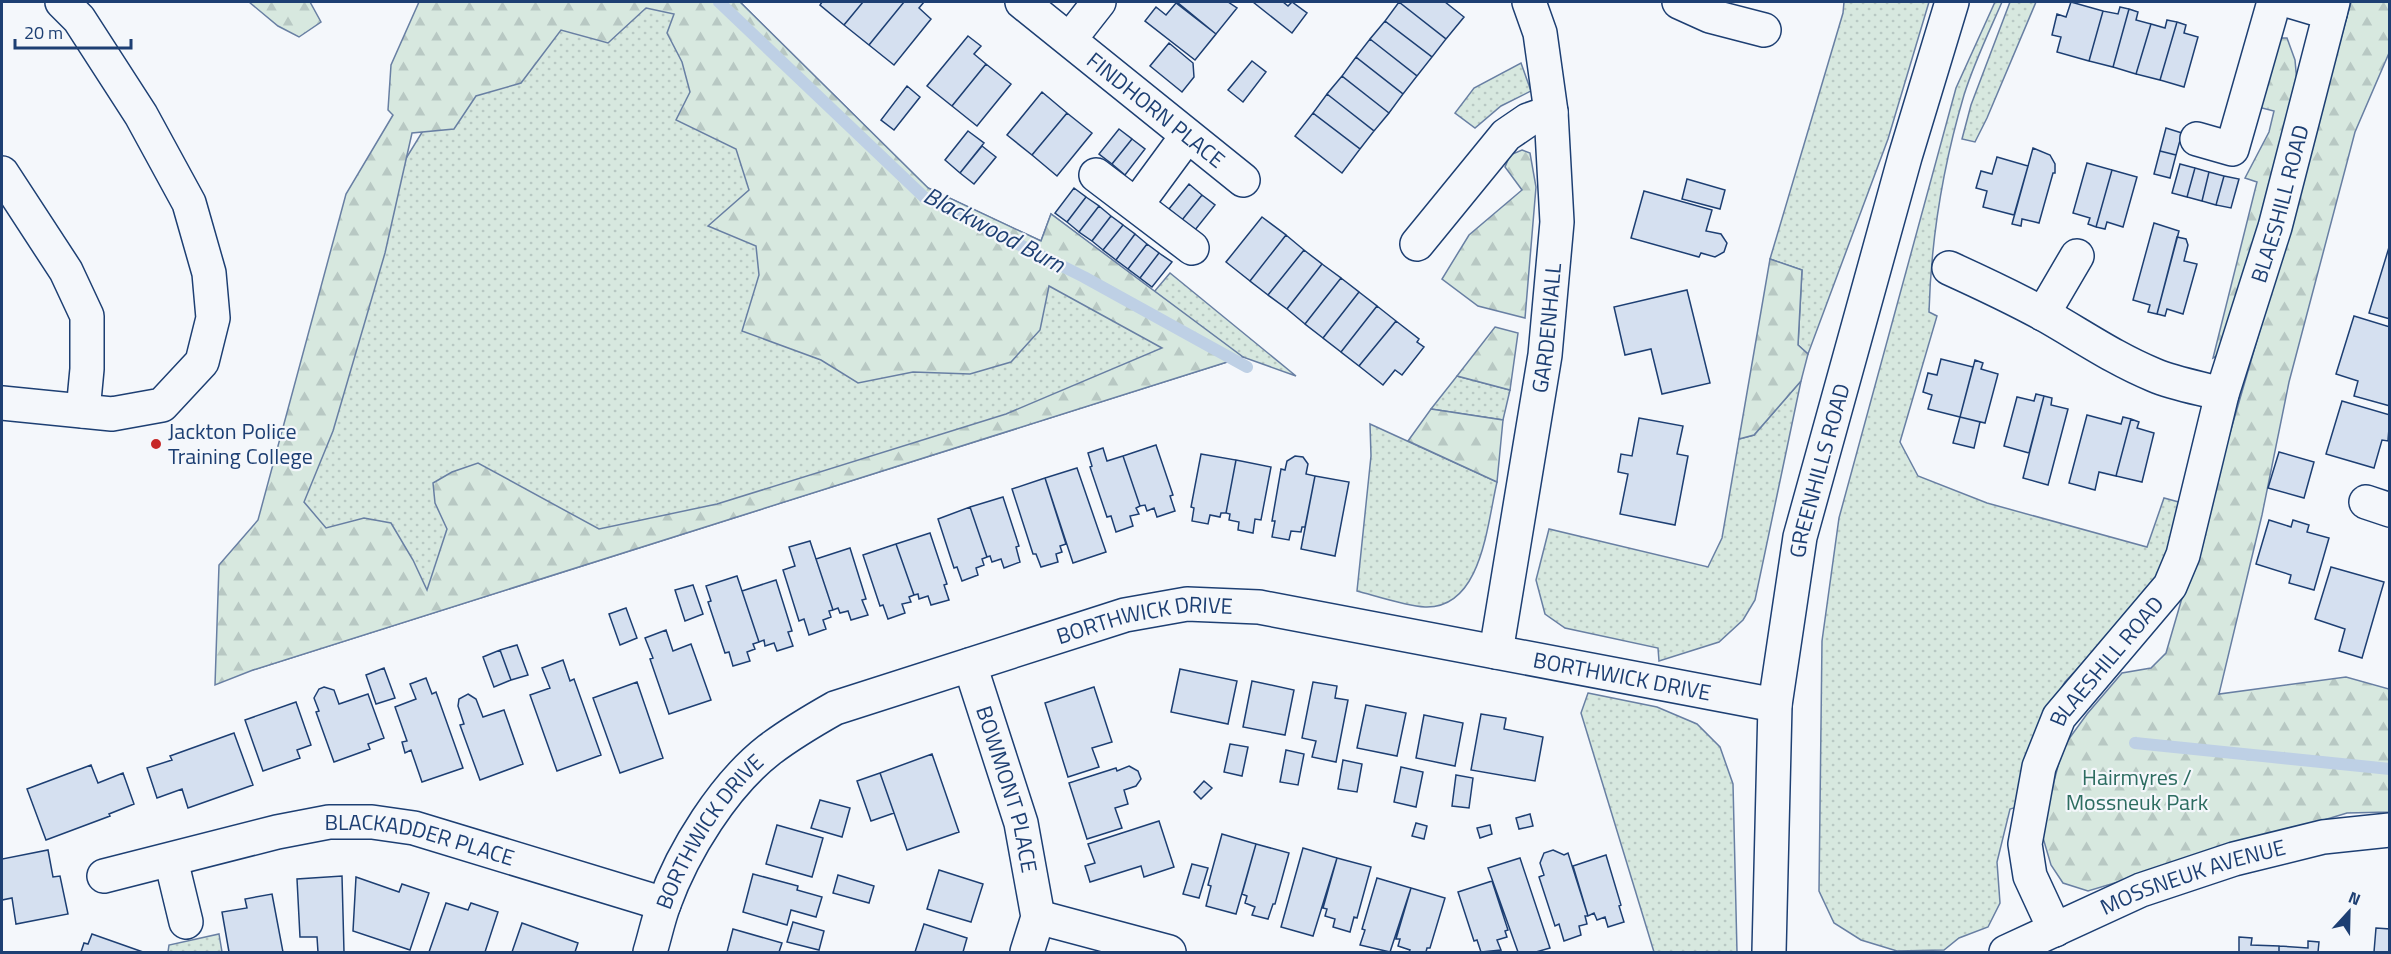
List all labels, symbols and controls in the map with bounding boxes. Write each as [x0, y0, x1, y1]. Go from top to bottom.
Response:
scale bar [15, 12, 130, 50]
text: 20 m [24, 19, 63, 46]
street label: FINDHORN PLACE [1079, 44, 1233, 176]
street label: BLAESHILL ROAD [2241, 121, 2318, 287]
water label: Blackwood Burn [918, 177, 1072, 282]
street label: GARDENHALL [1522, 261, 1570, 396]
street label: GREENHILLS ROAD [1780, 379, 1859, 560]
place label: Jackton Police Training College [168, 414, 313, 473]
marker: Jackton Police Training College [149, 437, 163, 451]
street label: BORTHWICK DRIVE [1052, 587, 1234, 653]
street label: BLAESHILL ROAD [2040, 588, 2172, 731]
street label: BORTHWICK DRIVE [1530, 642, 1714, 709]
street label: BOWMONT PLACE [967, 701, 1047, 875]
street label: BORTHWICK DRIVE [647, 745, 771, 914]
park label: Hairmyres / Mossneuk Park [2066, 760, 2209, 819]
street label: BLACKADDER PLACE [324, 805, 519, 875]
street label: MOSSNEUK AVENUE [2094, 830, 2289, 924]
north arrow [2319, 882, 2379, 942]
text: N [2345, 885, 2364, 911]

